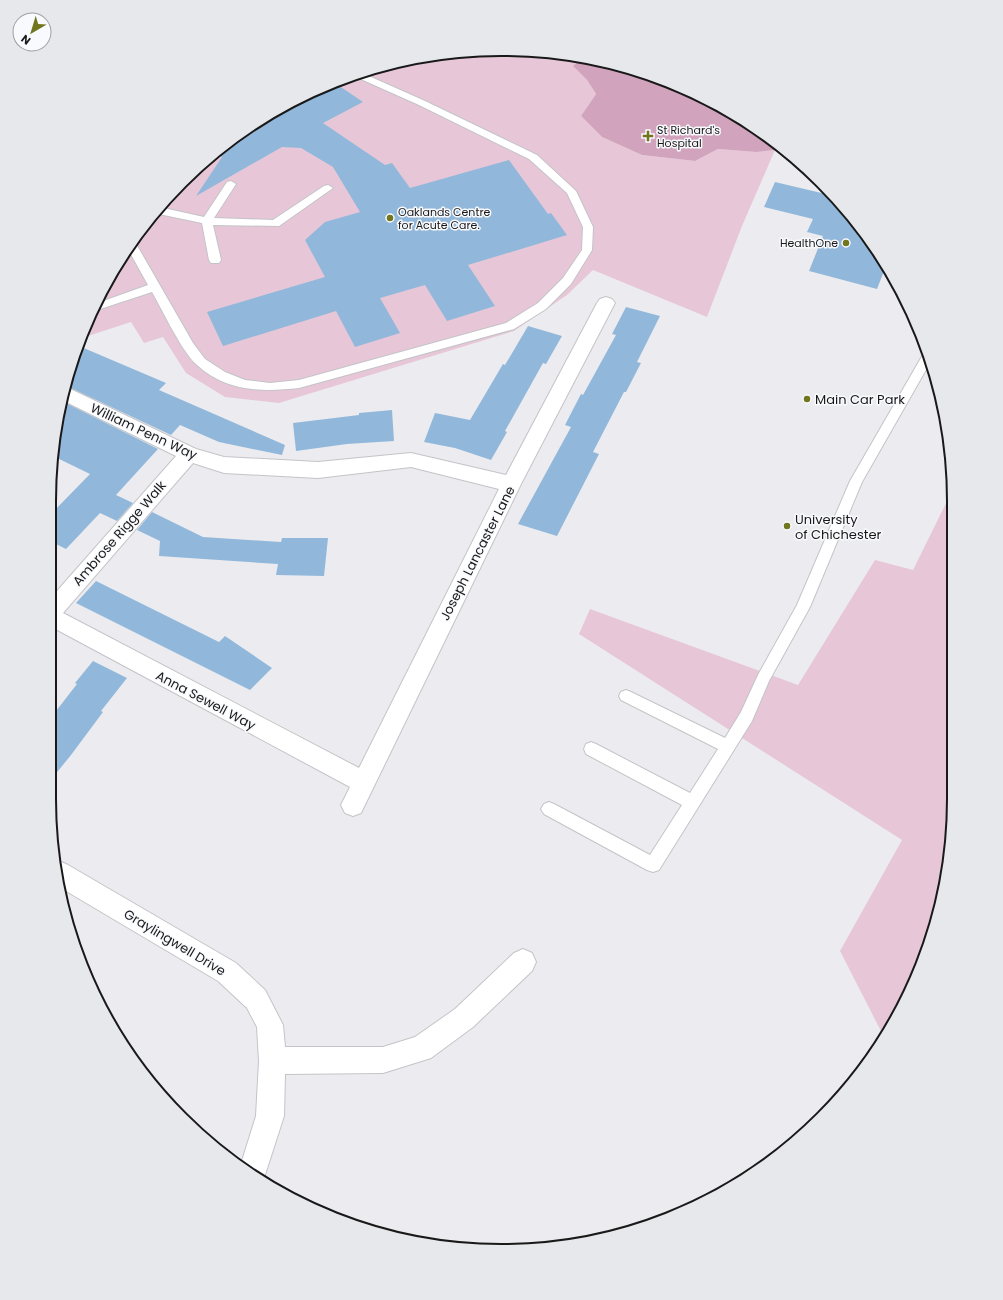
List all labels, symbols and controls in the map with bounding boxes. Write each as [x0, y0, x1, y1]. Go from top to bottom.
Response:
north arrow [12, 12, 52, 52]
text: N [18, 31, 34, 49]
place label: St Richard's Hospital [657, 122, 720, 151]
marker: St Richard's Hospital [642, 130, 654, 142]
place label: Oaklands Centre for Acute Care. [398, 204, 491, 233]
marker: Oaklands Centre for Acute Care. [385, 213, 395, 223]
place label: HealthOne [780, 235, 838, 251]
marker: HealthOne [841, 238, 851, 248]
place label: Main Car Park [815, 390, 905, 409]
marker: Main Car Park [802, 394, 812, 404]
street label: William Penn Way [87, 398, 201, 465]
street label: Ambrose Rigge Walk [68, 476, 171, 590]
street label: Joseph Lancaster Lane [435, 483, 520, 624]
place label: University of Chichester [795, 510, 881, 544]
marker: University of Chichester [782, 521, 792, 531]
street label: Anna Sewell Way [152, 666, 260, 735]
street label: Graylingwell Drive [120, 904, 229, 980]

